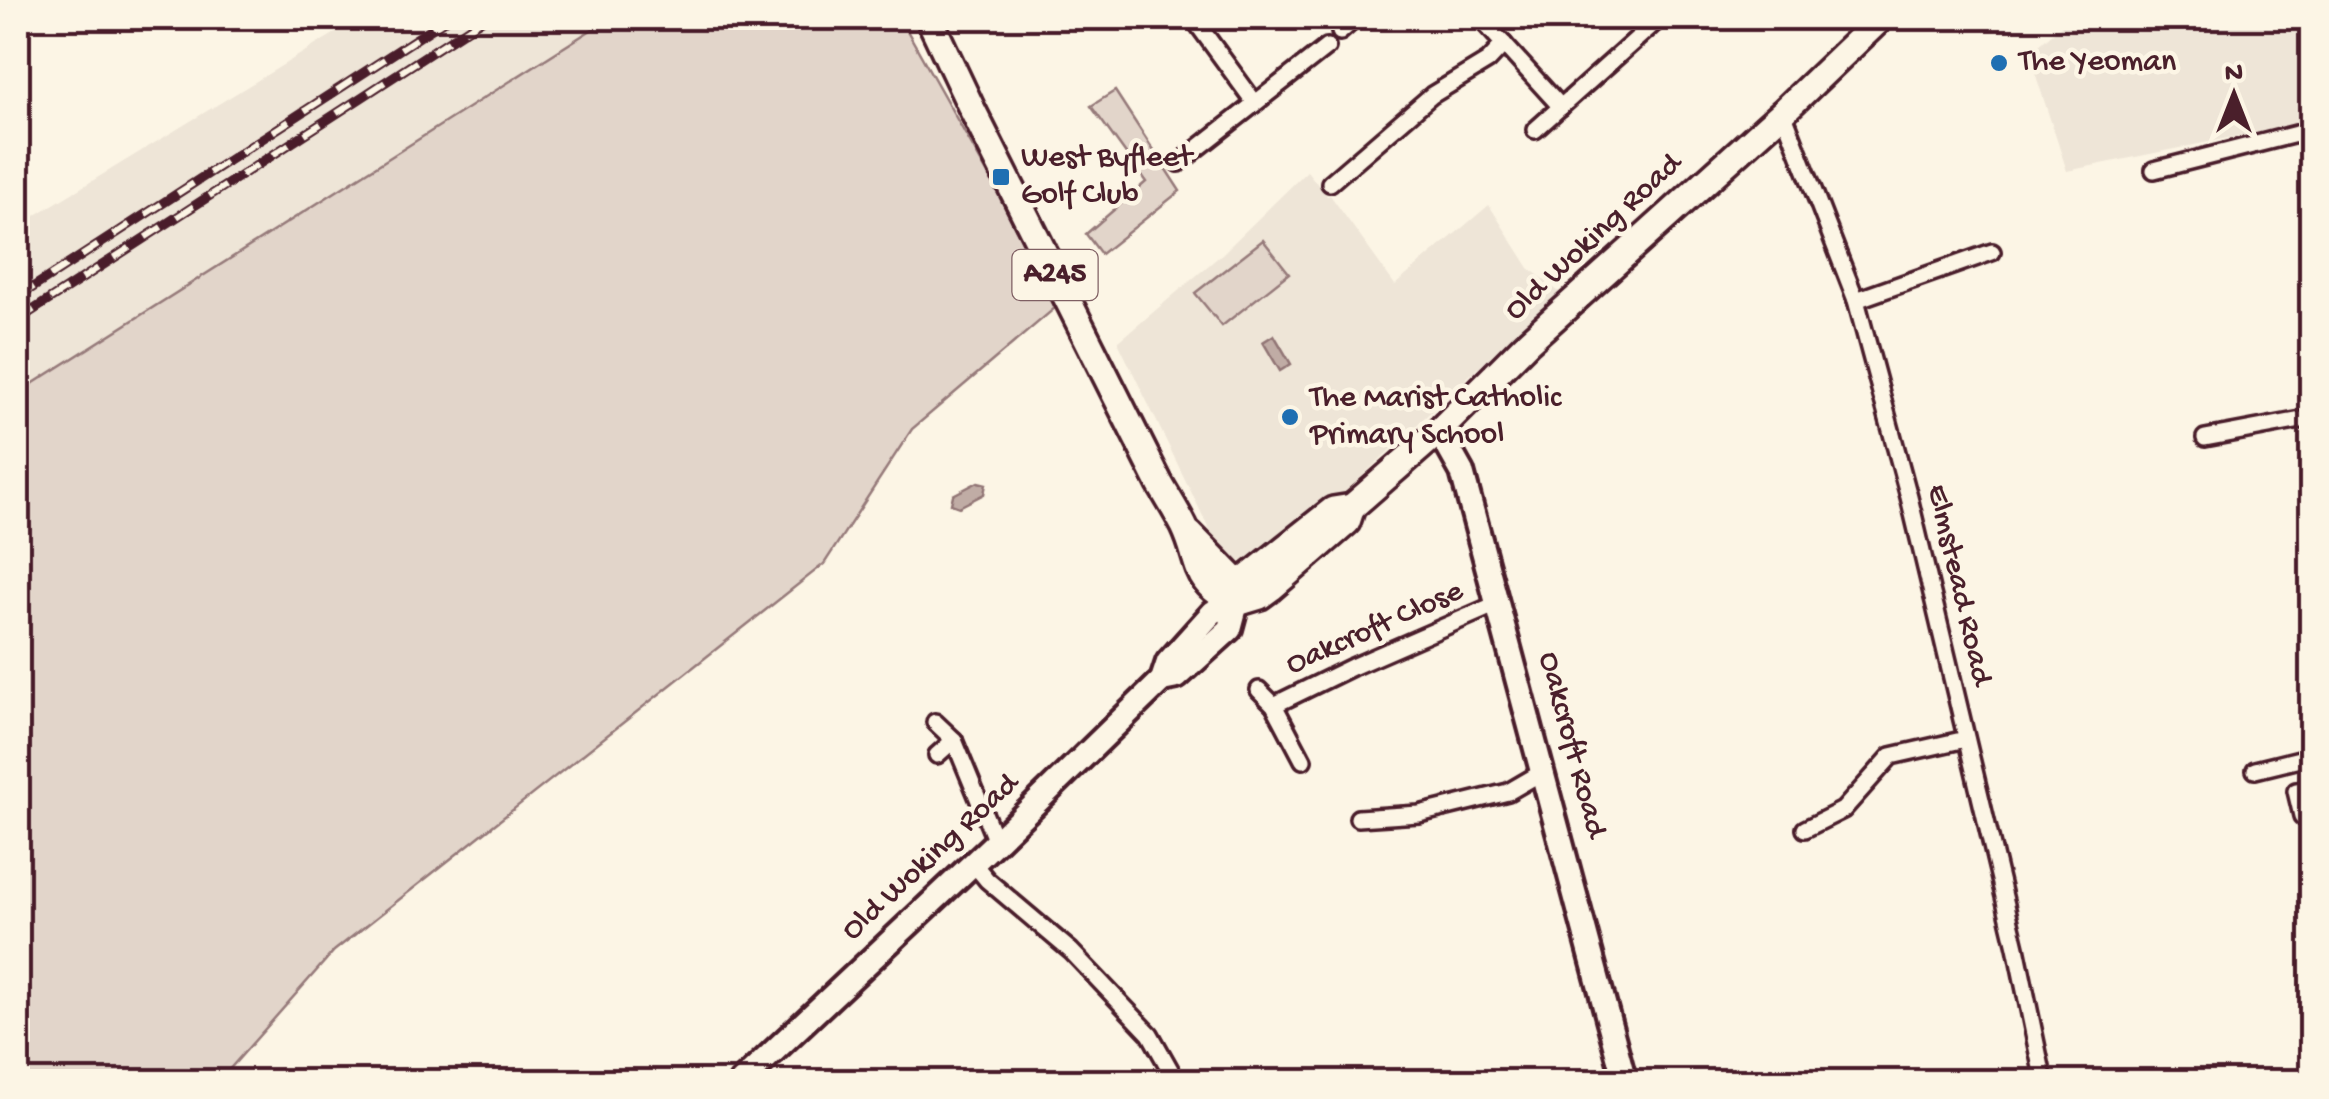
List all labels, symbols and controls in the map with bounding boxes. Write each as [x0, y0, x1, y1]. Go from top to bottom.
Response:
place label: The Yeoman [2017, 44, 2176, 82]
north arrow [2184, 45, 2284, 145]
marker: The Yeoman [1988, 52, 2010, 74]
text: N [2225, 58, 2243, 91]
place label: West Byfleet Golf Club [1021, 140, 1195, 215]
street label: Old Woking Road [1497, 145, 1692, 330]
marker: West Byfleet Golf Club [990, 166, 1012, 188]
road number: A245 [1012, 250, 1098, 300]
place label: The Marist Catholic Primary School [1308, 380, 1562, 455]
marker: The Marist Catholic Primary School [1279, 406, 1301, 428]
street label: Elmstead Road [1916, 481, 2000, 691]
street label: Oakcroft Close [1281, 573, 1470, 685]
street label: Oakcroft Road [1528, 648, 1615, 844]
street label: Old Woking Road [834, 765, 1029, 950]

